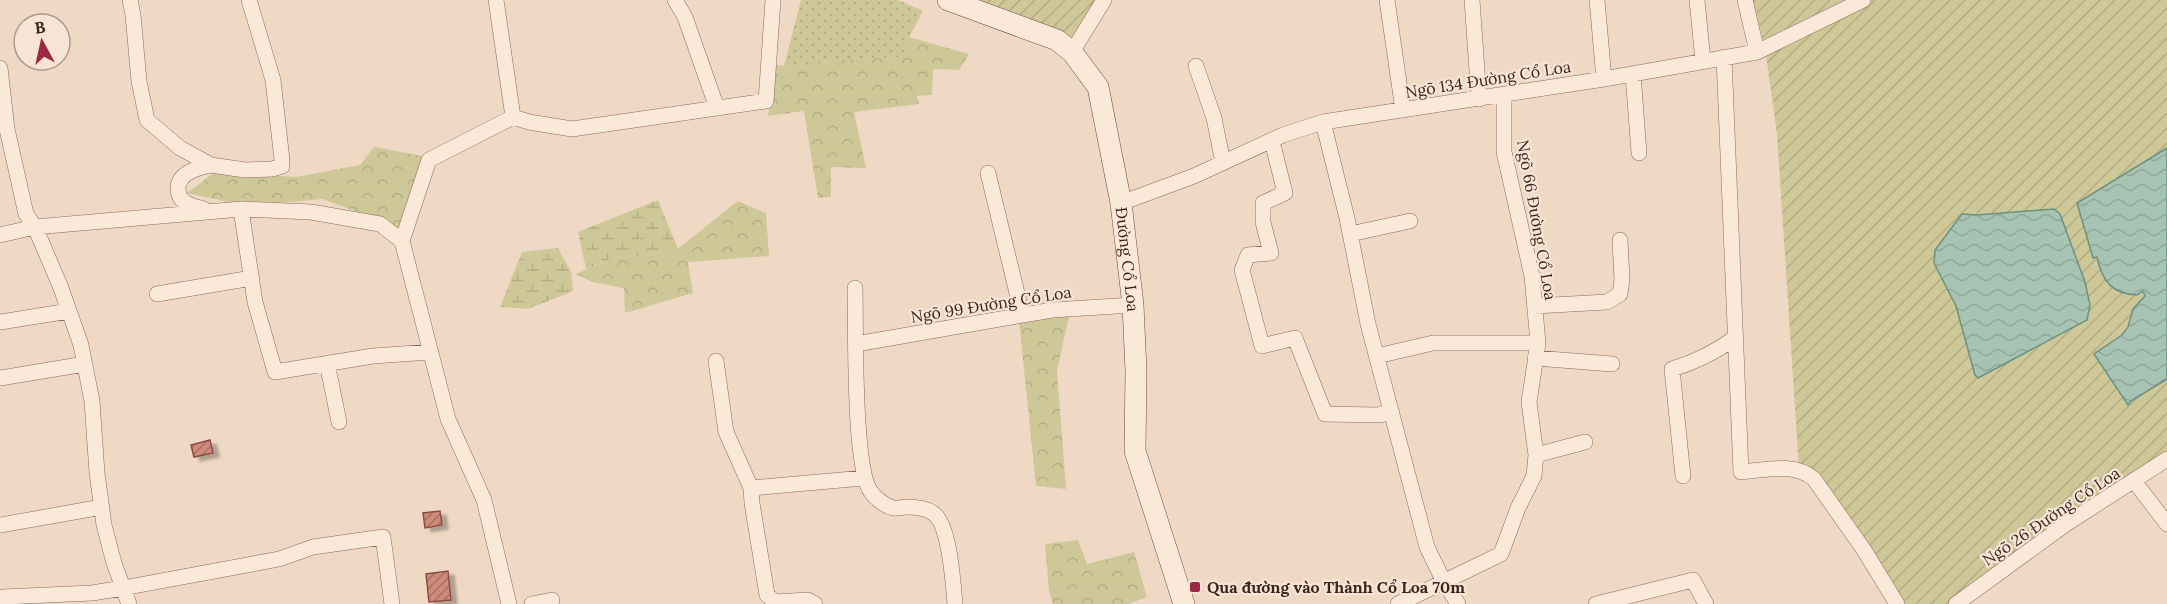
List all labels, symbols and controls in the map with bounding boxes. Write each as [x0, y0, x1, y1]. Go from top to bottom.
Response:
north arrow [12, 12, 72, 72]
text: B [33, 16, 47, 38]
street label: Ngõ 134 Đường Cổ Loa [1404, 56, 1572, 102]
street label: Ngõ 66 Đường Cổ Loa [1513, 138, 1561, 302]
street label: Đường Cổ Loa [1112, 206, 1143, 312]
street label: Ngõ 99 Đường Cổ Loa [909, 281, 1073, 327]
street label: Ngõ 26 Đường Cổ Loa [1978, 462, 2124, 570]
place label: Qua đường vào Thành Cổ Loa 70m [1207, 577, 1465, 597]
marker: Qua đường vào Thành Cổ Loa 70m [1188, 580, 1202, 594]

